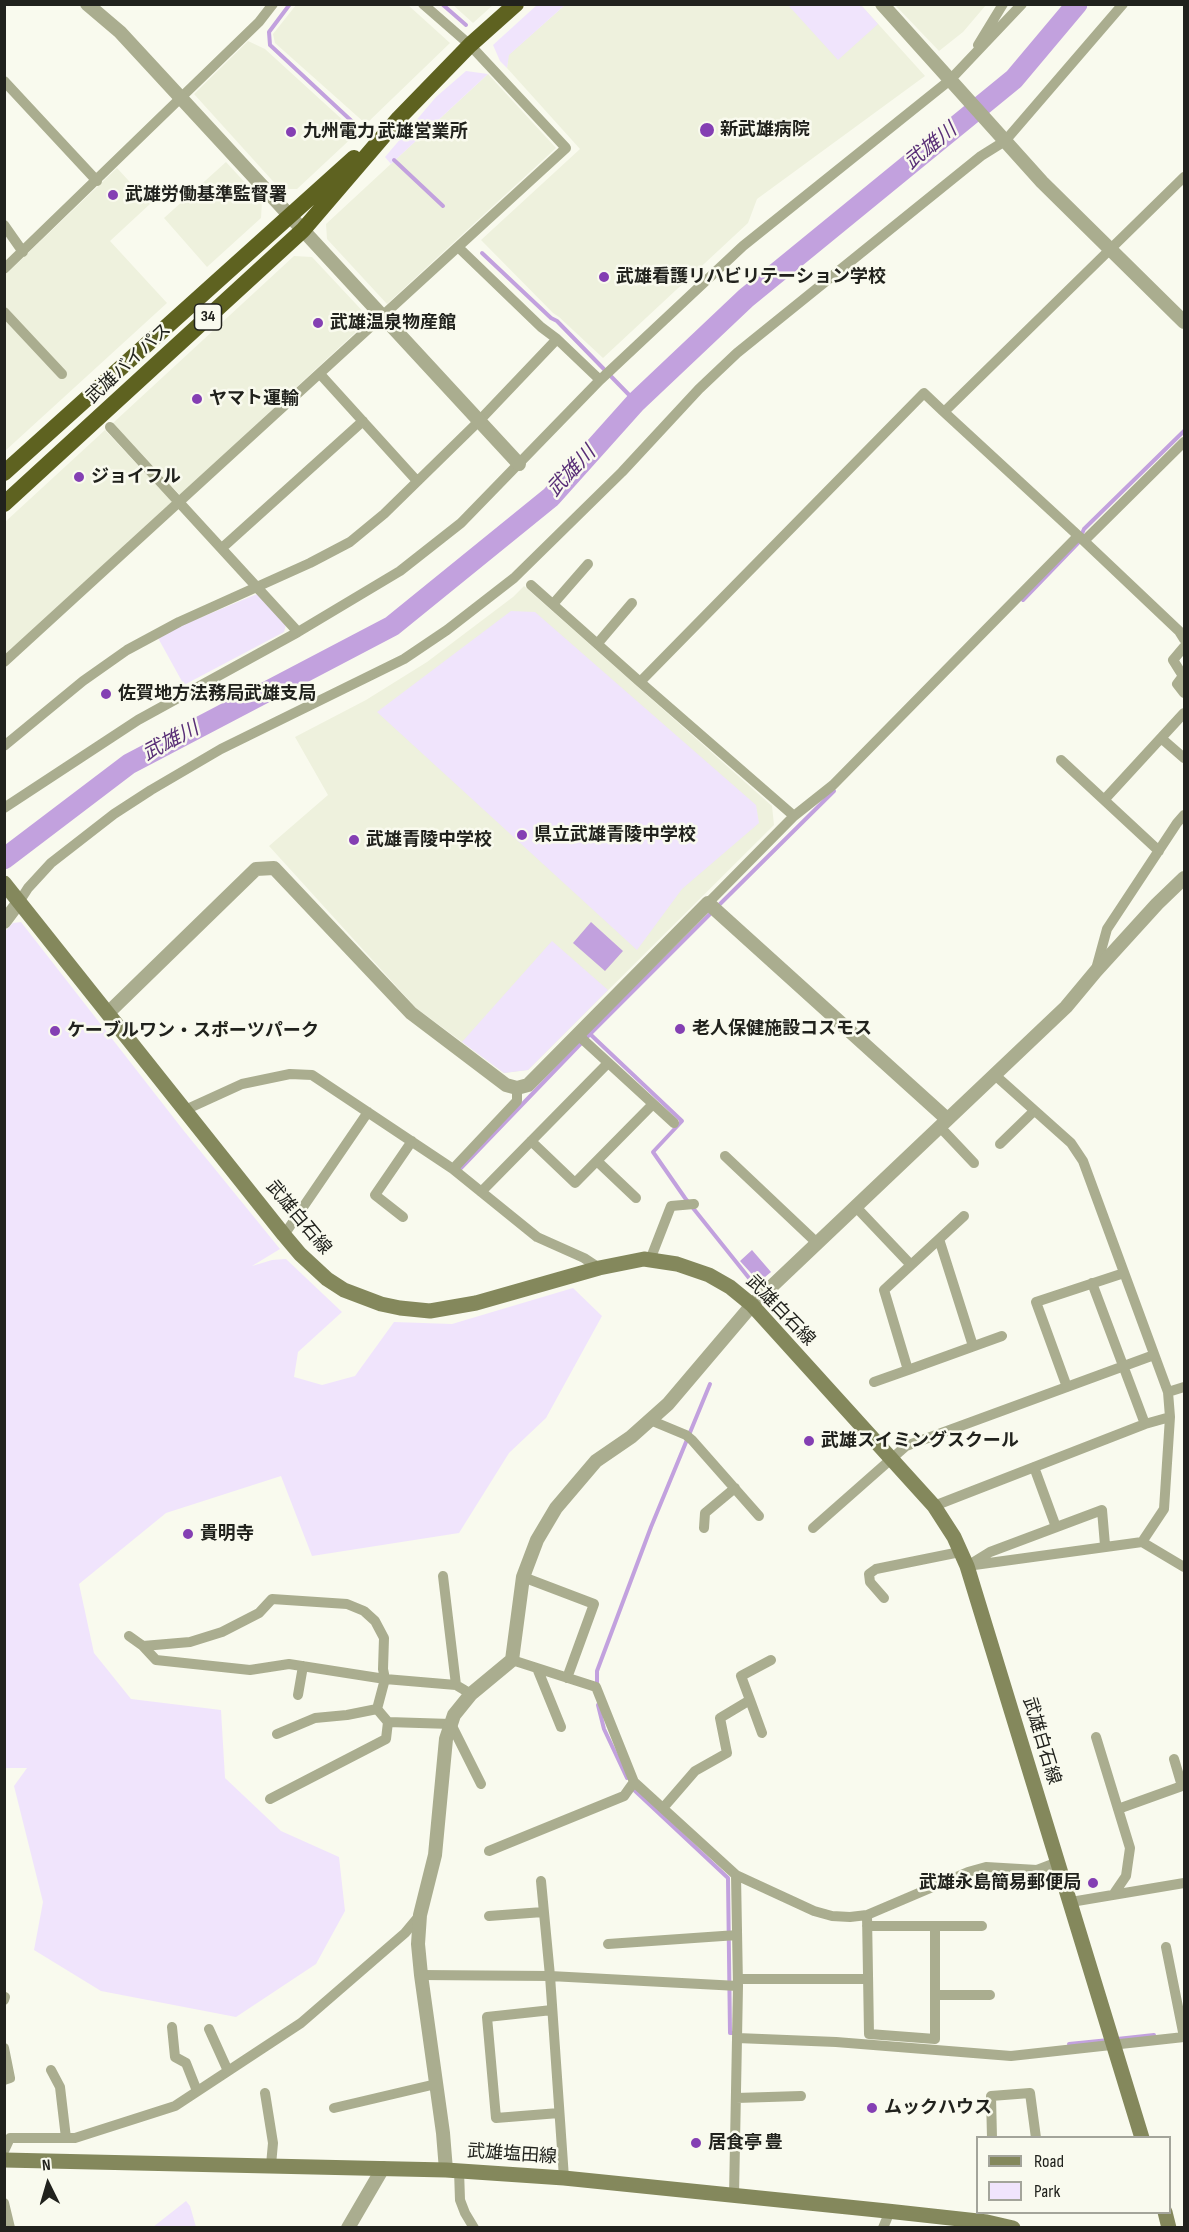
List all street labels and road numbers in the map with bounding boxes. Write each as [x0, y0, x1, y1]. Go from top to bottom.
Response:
road number: 34 [194, 304, 222, 330]
street label: 武雄バイパス [82, 319, 176, 409]
street label: 武雄白石線 [261, 1177, 335, 1259]
street label: 武雄白石線 [741, 1271, 819, 1351]
street label: 武雄白石線 [1018, 1695, 1064, 1787]
street label: 武雄塩田線 [466, 2141, 558, 2169]

